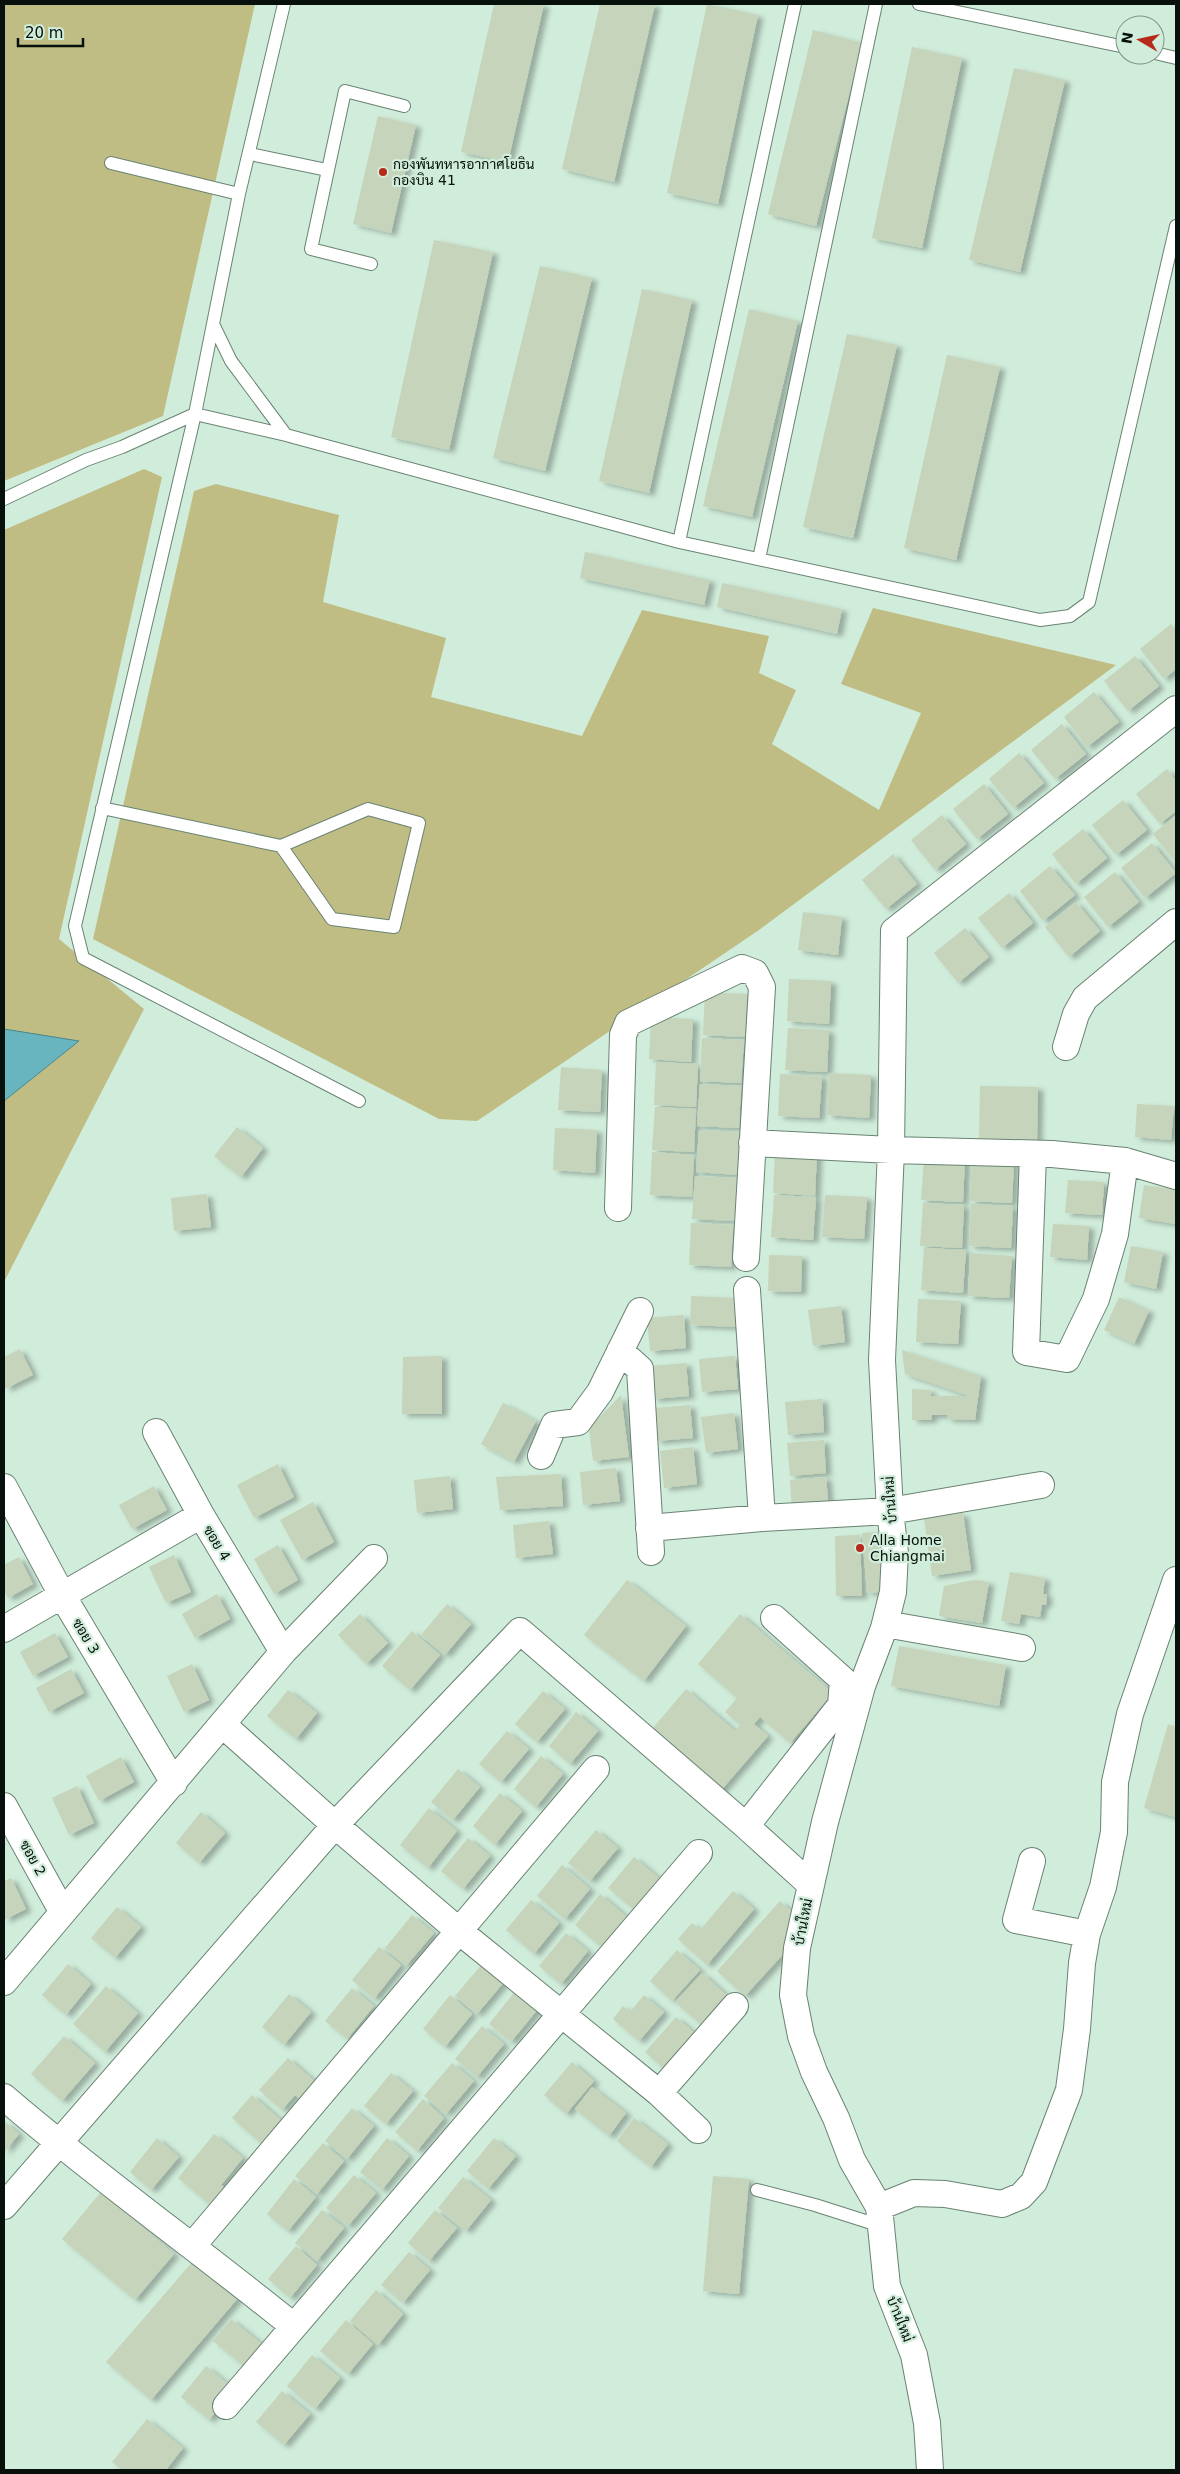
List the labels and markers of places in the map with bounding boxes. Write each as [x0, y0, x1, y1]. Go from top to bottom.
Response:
place label: กองพันทหารอากาศโยธิน กองบิน 41 [393, 156, 534, 188]
marker: กองพันทหารอากาศโยธิน กองบิน 41 [377, 166, 389, 178]
place label: Alla Home Chiangmai [870, 1532, 945, 1564]
marker: Alla Home Chiangmai [854, 1542, 866, 1554]

